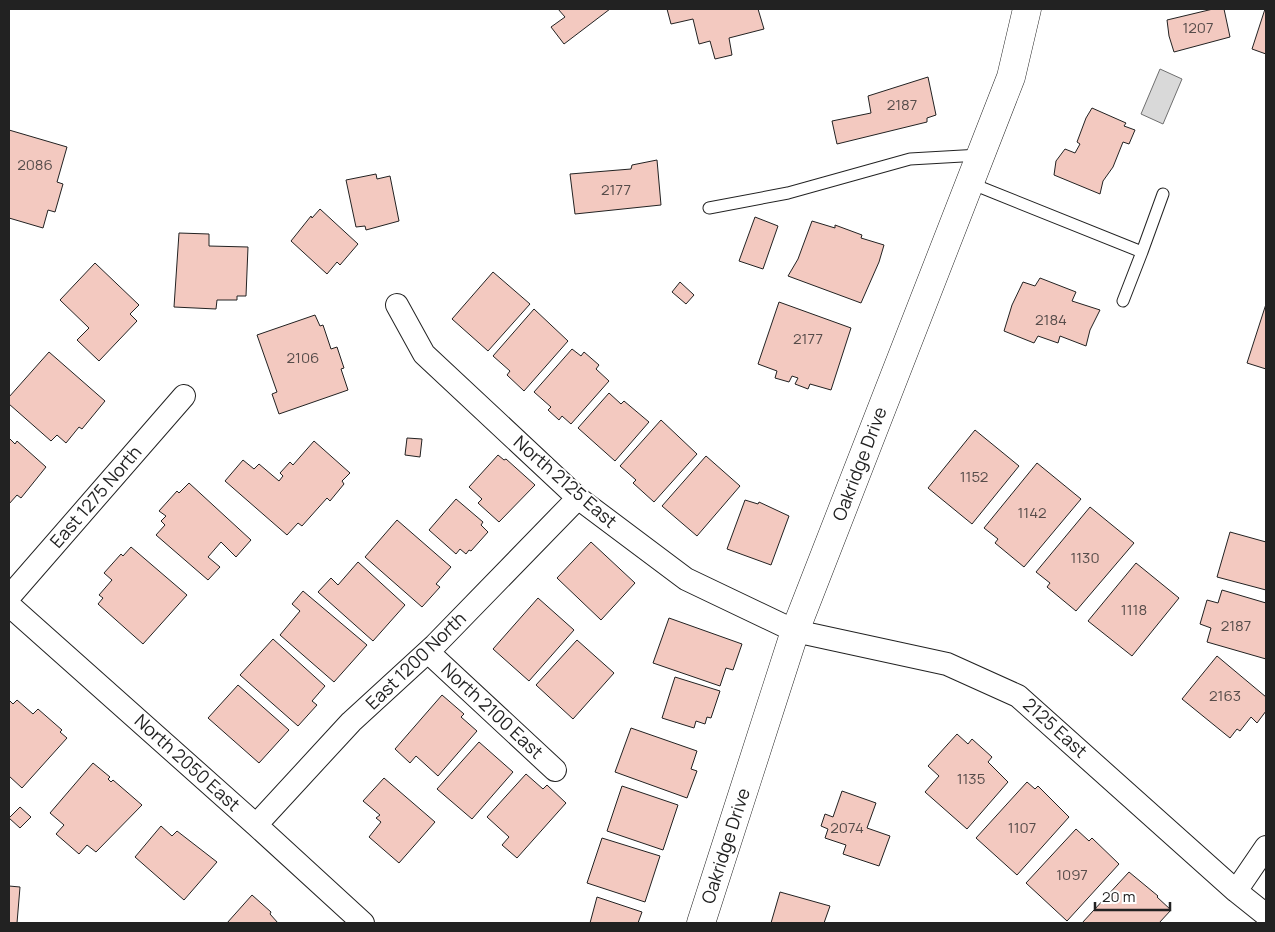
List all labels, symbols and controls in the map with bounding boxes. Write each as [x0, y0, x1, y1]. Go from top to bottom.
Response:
house number: 1207 [1182, 17, 1214, 38]
house number: 2187 [887, 94, 917, 115]
house number: 2086 [17, 154, 53, 175]
house number: 2177 [601, 179, 631, 200]
house number: 2184 [1035, 309, 1067, 330]
house number: 2177 [793, 328, 823, 349]
house number: 2106 [287, 347, 319, 368]
street label: Oakridge Drive [826, 403, 892, 524]
street label: North 2125 East [509, 430, 622, 533]
street label: East 1275 North [44, 440, 146, 553]
house number: 1152 [960, 466, 988, 487]
house number: 1142 [1017, 502, 1047, 523]
house number: 1130 [1070, 547, 1100, 568]
house number: 1118 [1121, 599, 1147, 620]
street label: East 1200 North [360, 606, 471, 714]
house number: 2187 [1221, 615, 1251, 636]
street label: North 2100 East [437, 657, 549, 764]
house number: 2163 [1209, 685, 1241, 706]
street label: 2125 East [1018, 692, 1093, 762]
street label: North 2050 East [130, 708, 246, 816]
house number: 1135 [957, 768, 985, 789]
street label: Oakridge Drive [695, 785, 755, 907]
house number: 2074 [830, 817, 864, 838]
house number: 1107 [1008, 817, 1036, 838]
house number: 1097 [1056, 864, 1088, 885]
scale bar [1095, 880, 1170, 912]
text: 20 m [1102, 886, 1135, 907]

